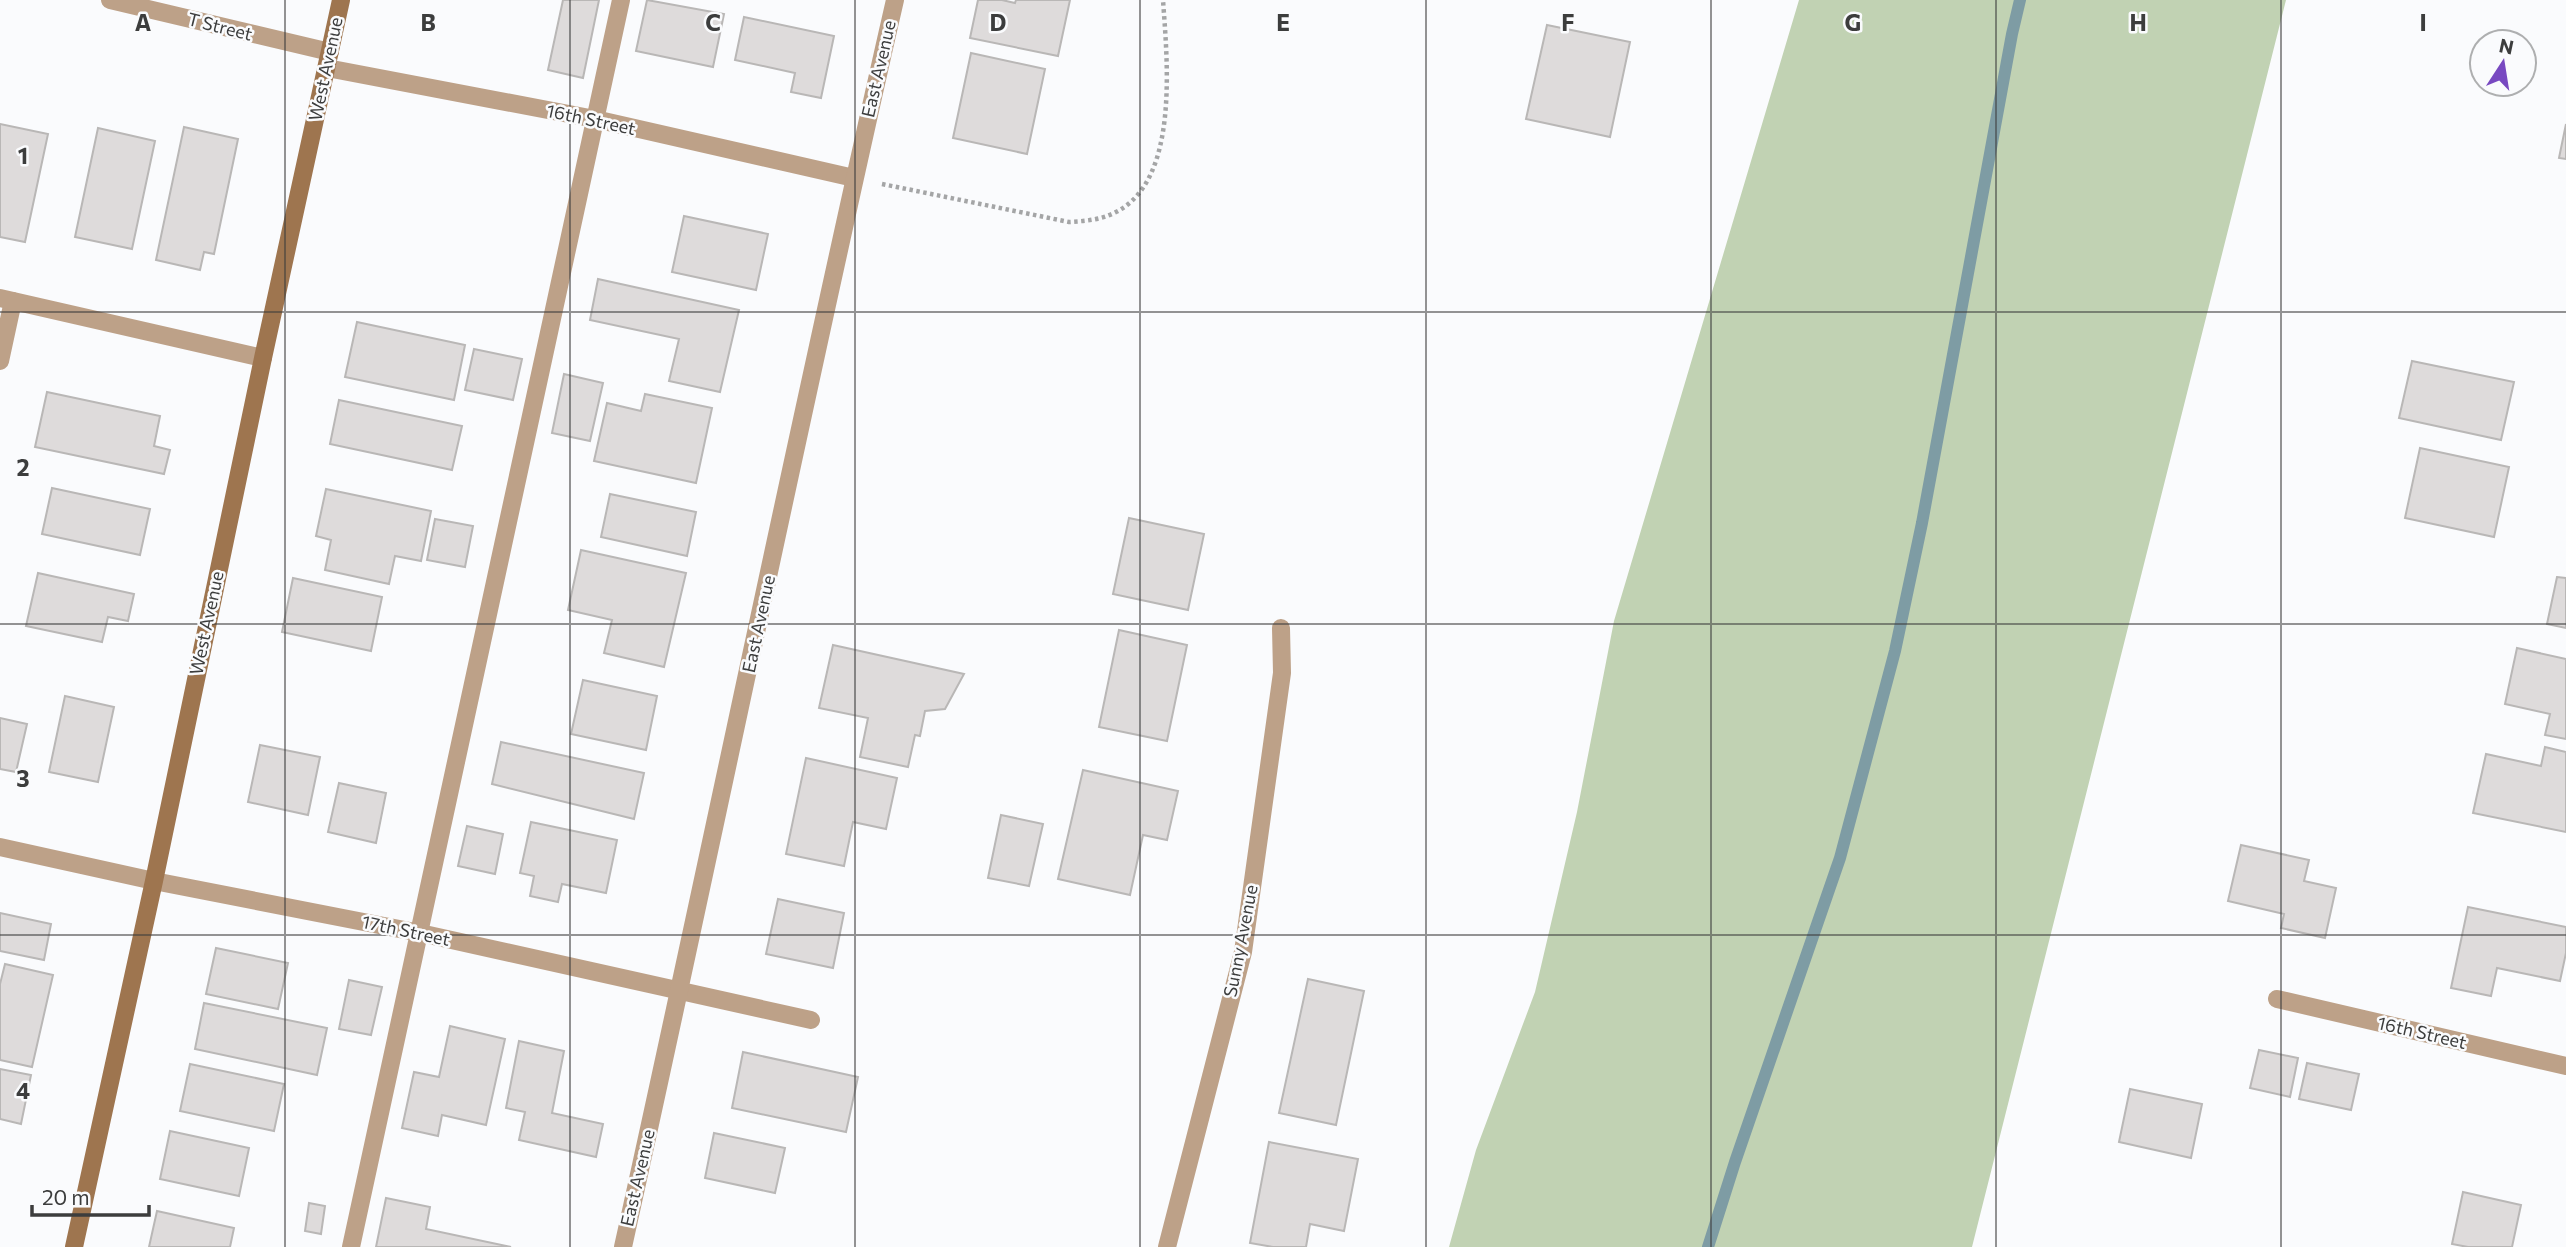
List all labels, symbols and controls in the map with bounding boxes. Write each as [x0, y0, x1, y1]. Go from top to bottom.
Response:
street label: T Street [186, 7, 255, 45]
text: A [135, 8, 152, 36]
text: B [420, 8, 436, 36]
text: C [705, 8, 721, 36]
text: D [990, 8, 1007, 36]
text: E [1276, 8, 1290, 36]
text: F [1561, 8, 1575, 36]
text: G [1845, 8, 1861, 36]
text: H [2129, 8, 2147, 36]
text: I [2419, 8, 2427, 36]
street label: West Avenue [303, 15, 347, 123]
street label: East Avenue [856, 18, 900, 120]
north arrow [2468, 28, 2538, 98]
text: N [2497, 33, 2516, 59]
street label: 16th Street [545, 99, 638, 139]
text: 1 [18, 141, 28, 169]
text: 2 [16, 453, 30, 481]
street label: West Avenue [184, 569, 228, 677]
street label: East Avenue [737, 573, 779, 675]
text: 3 [16, 764, 30, 792]
street label: Sunny Avenue [1218, 883, 1262, 999]
street label: 17th Street [360, 910, 452, 950]
street label: 16th Street [2376, 1011, 2469, 1053]
text: 4 [16, 1076, 30, 1104]
street label: East Avenue [615, 1127, 659, 1229]
scale bar [32, 1174, 149, 1218]
text: 20 m [42, 1184, 90, 1209]

